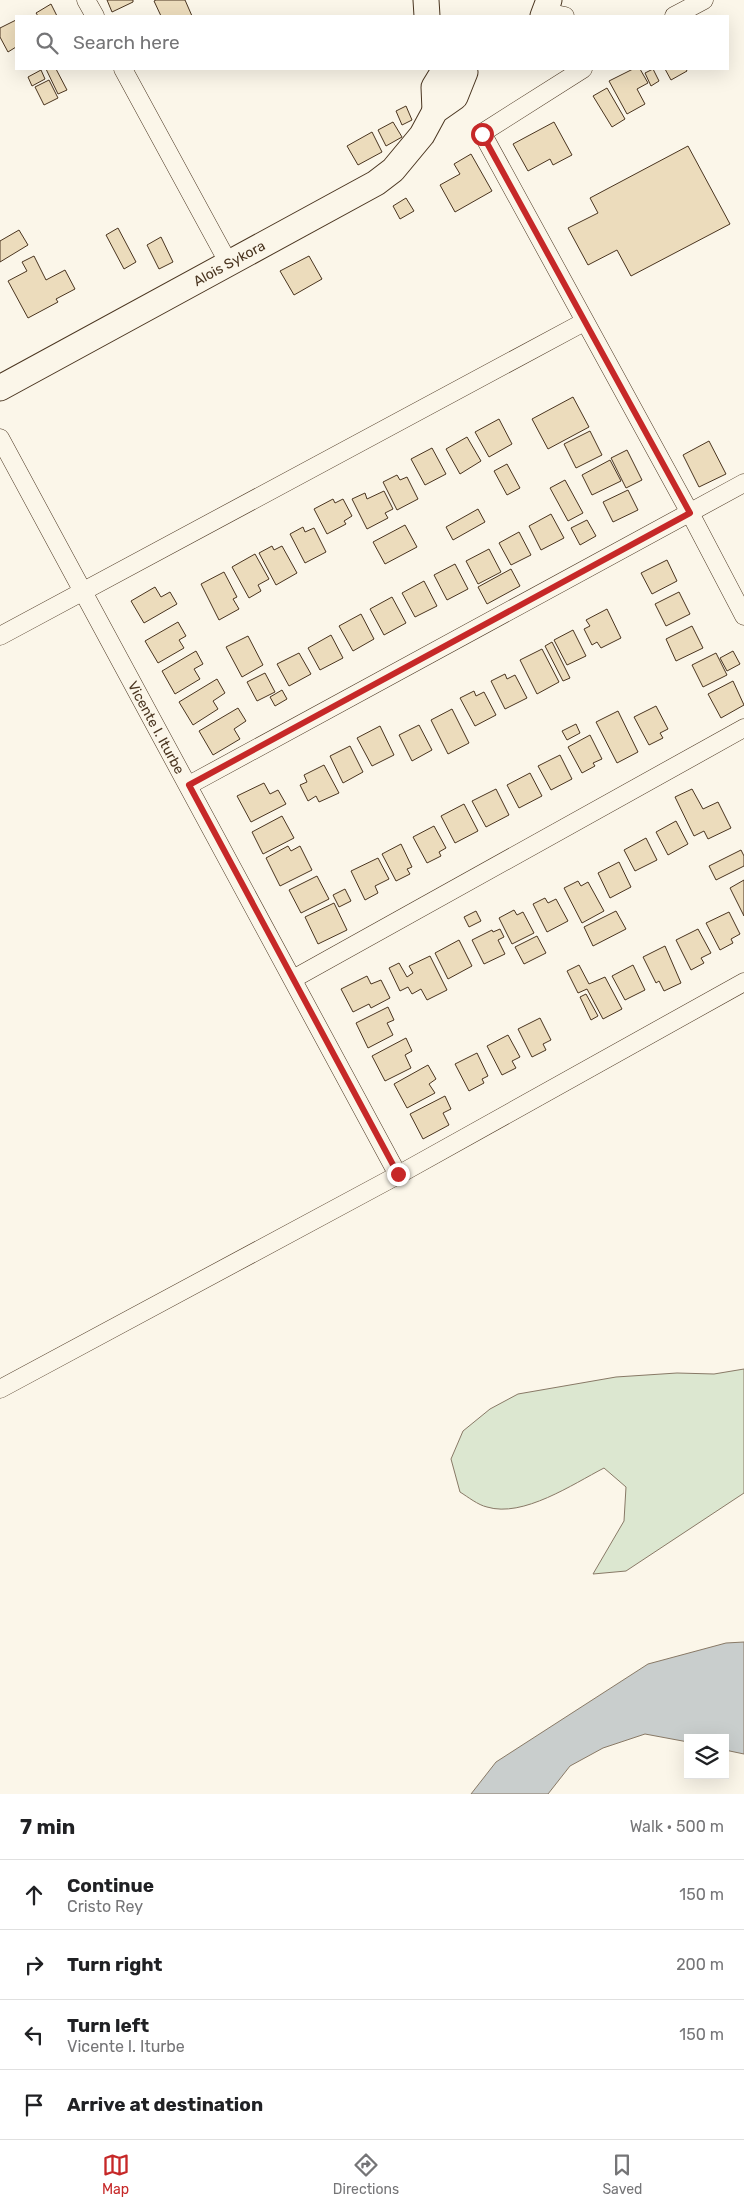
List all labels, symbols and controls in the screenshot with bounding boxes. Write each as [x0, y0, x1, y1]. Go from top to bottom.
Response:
search box [15, 15, 729, 70]
icon: search [33, 29, 61, 57]
text: Search here [73, 31, 180, 54]
route start [471, 123, 494, 146]
street label: Alois Sykora [190, 237, 268, 289]
street label: Vicente I. Iturbe [124, 678, 188, 777]
route end [387, 1163, 410, 1186]
map controls [684, 1734, 729, 1779]
button: layers [684, 1734, 729, 1779]
text: 7 min [20, 1814, 75, 1839]
text: Walk · 500 m [630, 1817, 724, 1836]
text: Continue [67, 1874, 154, 1897]
icon: ahead [20, 1881, 48, 1909]
text: 150 m [679, 1885, 724, 1904]
text: Cristo Rey [67, 1897, 143, 1916]
icon: right [20, 1951, 48, 1979]
text: Turn right [67, 1953, 162, 1976]
text: 200 m [676, 1955, 724, 1974]
text: Turn left [67, 2014, 149, 2037]
icon: left [20, 2021, 48, 2049]
text: 150 m [679, 2025, 724, 2044]
text: Vicente I. Iturbe [67, 2037, 185, 2056]
icon: arrive [20, 2091, 48, 2119]
text: Arrive at destination [67, 2093, 263, 2116]
tab: Map [102, 2151, 130, 2198]
tab: Directions [333, 2151, 399, 2198]
tab: Saved [602, 2151, 642, 2198]

